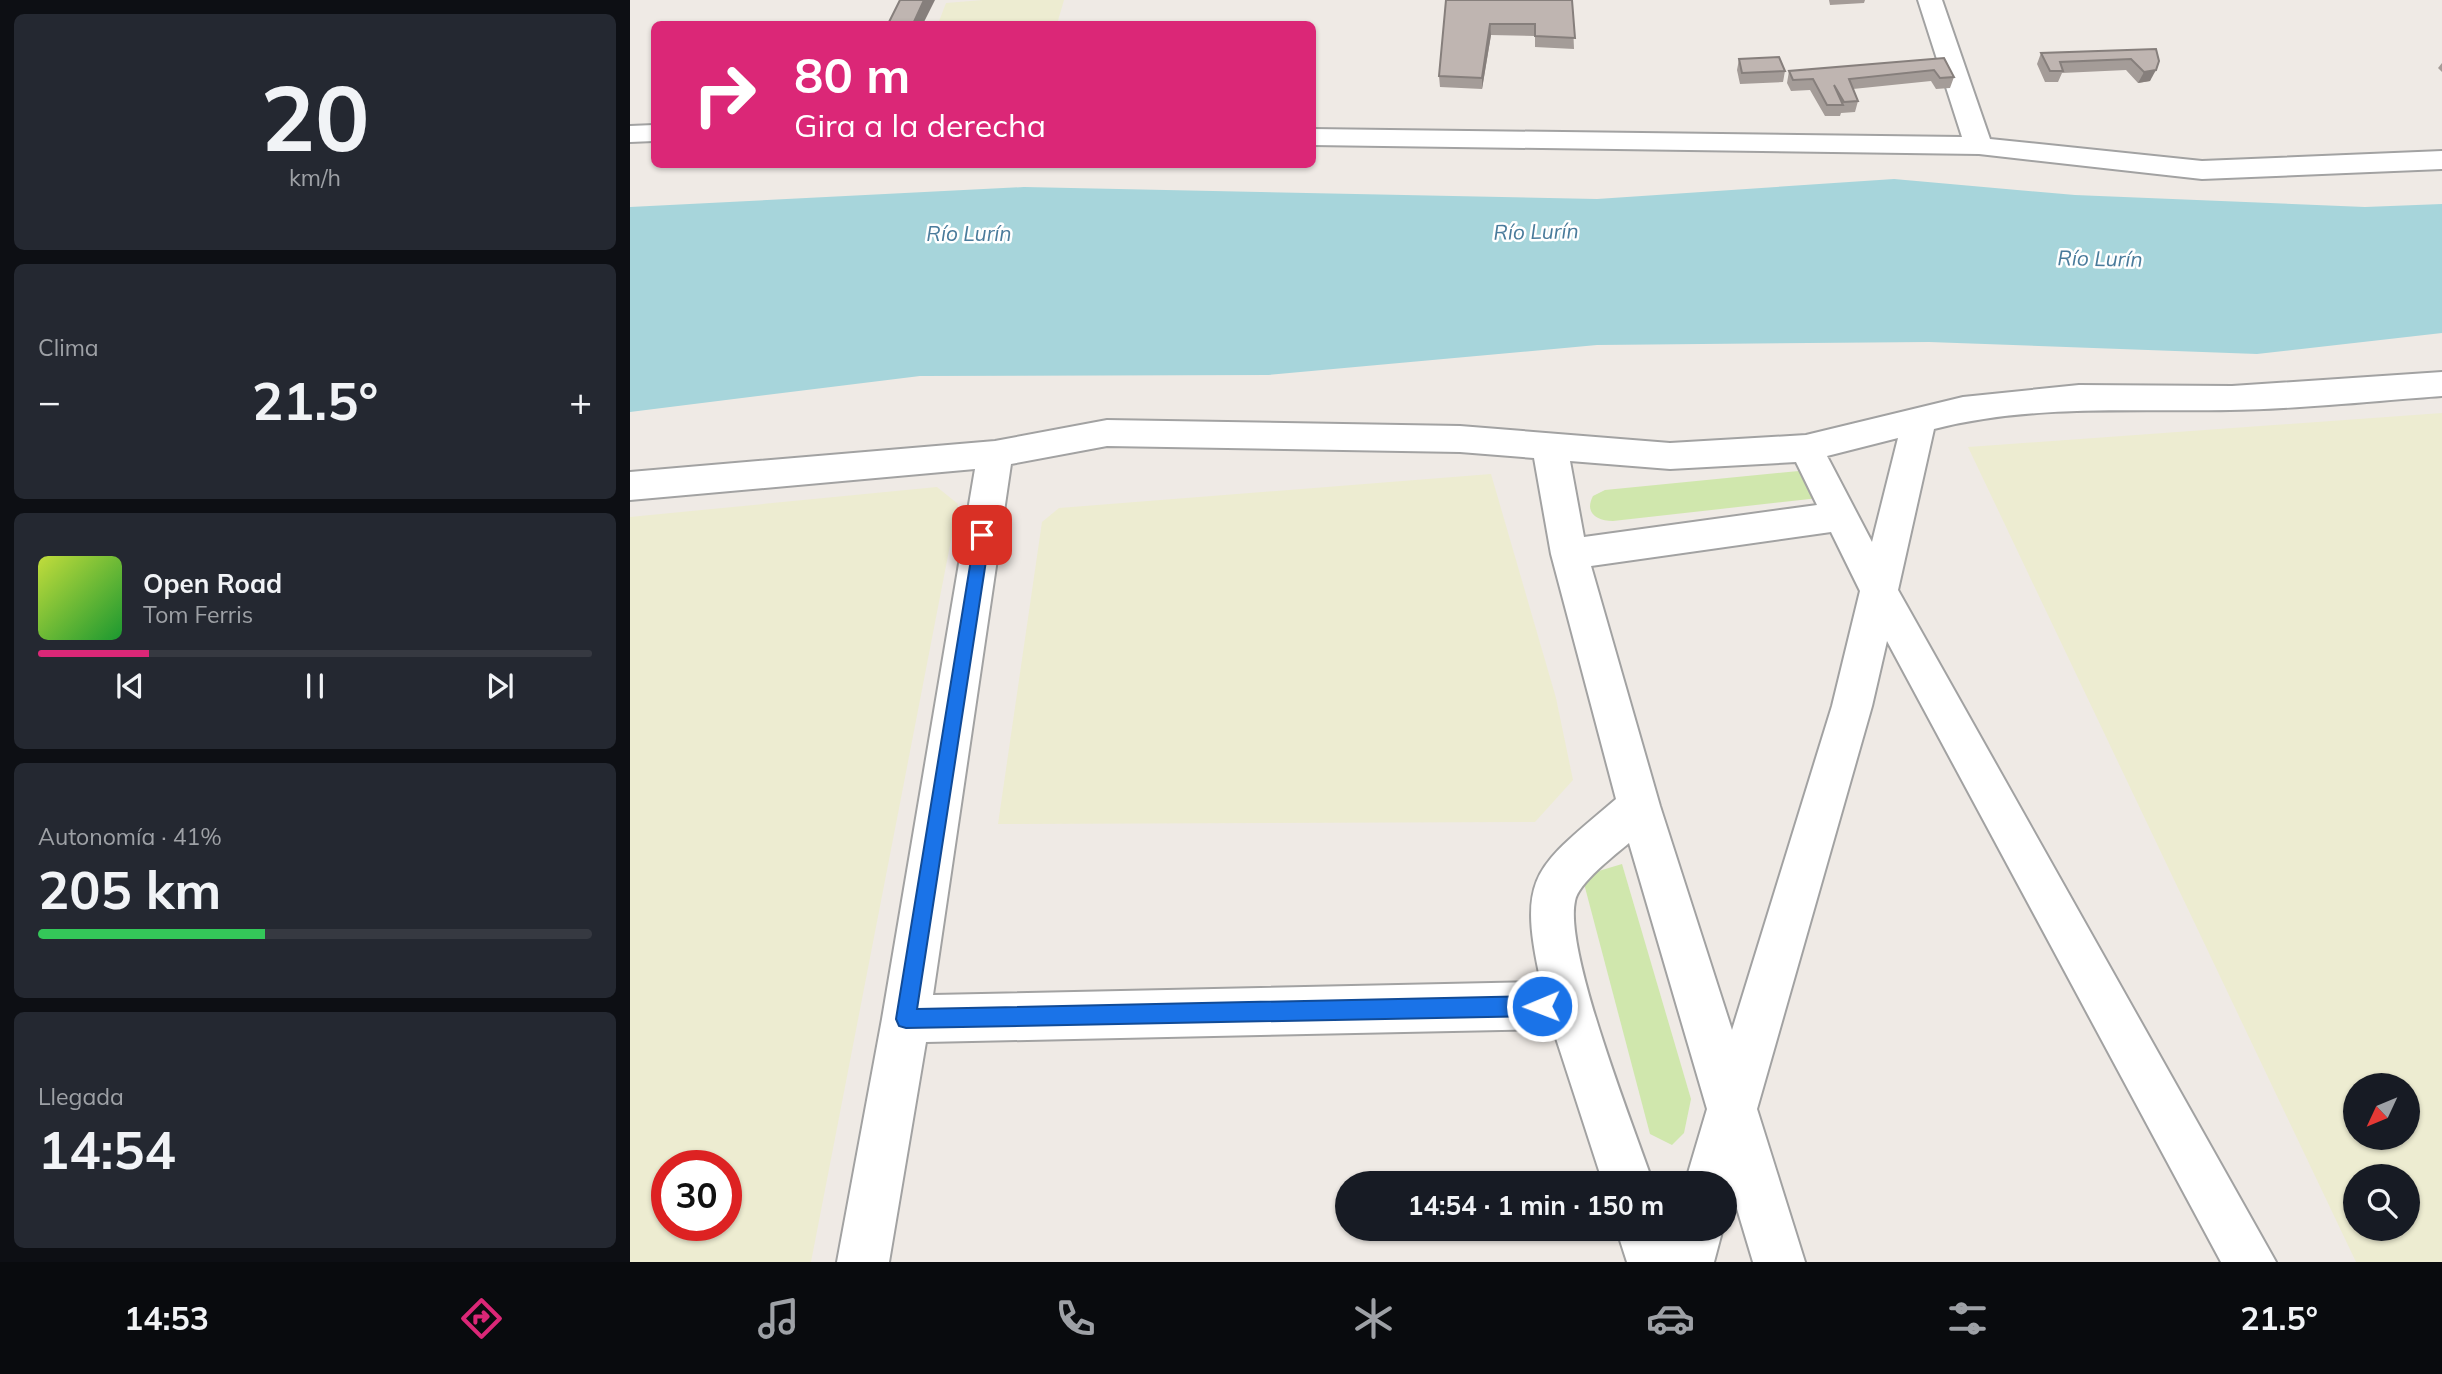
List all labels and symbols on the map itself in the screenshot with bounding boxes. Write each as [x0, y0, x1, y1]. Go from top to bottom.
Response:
water label: Río Lurín [1493, 217, 1579, 245]
water label: Río Lurín [926, 220, 1012, 246]
water label: Río Lurín [2057, 244, 2143, 272]
pin [952, 505, 1012, 565]
position arrow [1505, 969, 1579, 1043]
north arrow [2343, 1073, 2420, 1150]
speed limit sign: 30 [651, 1150, 742, 1241]

